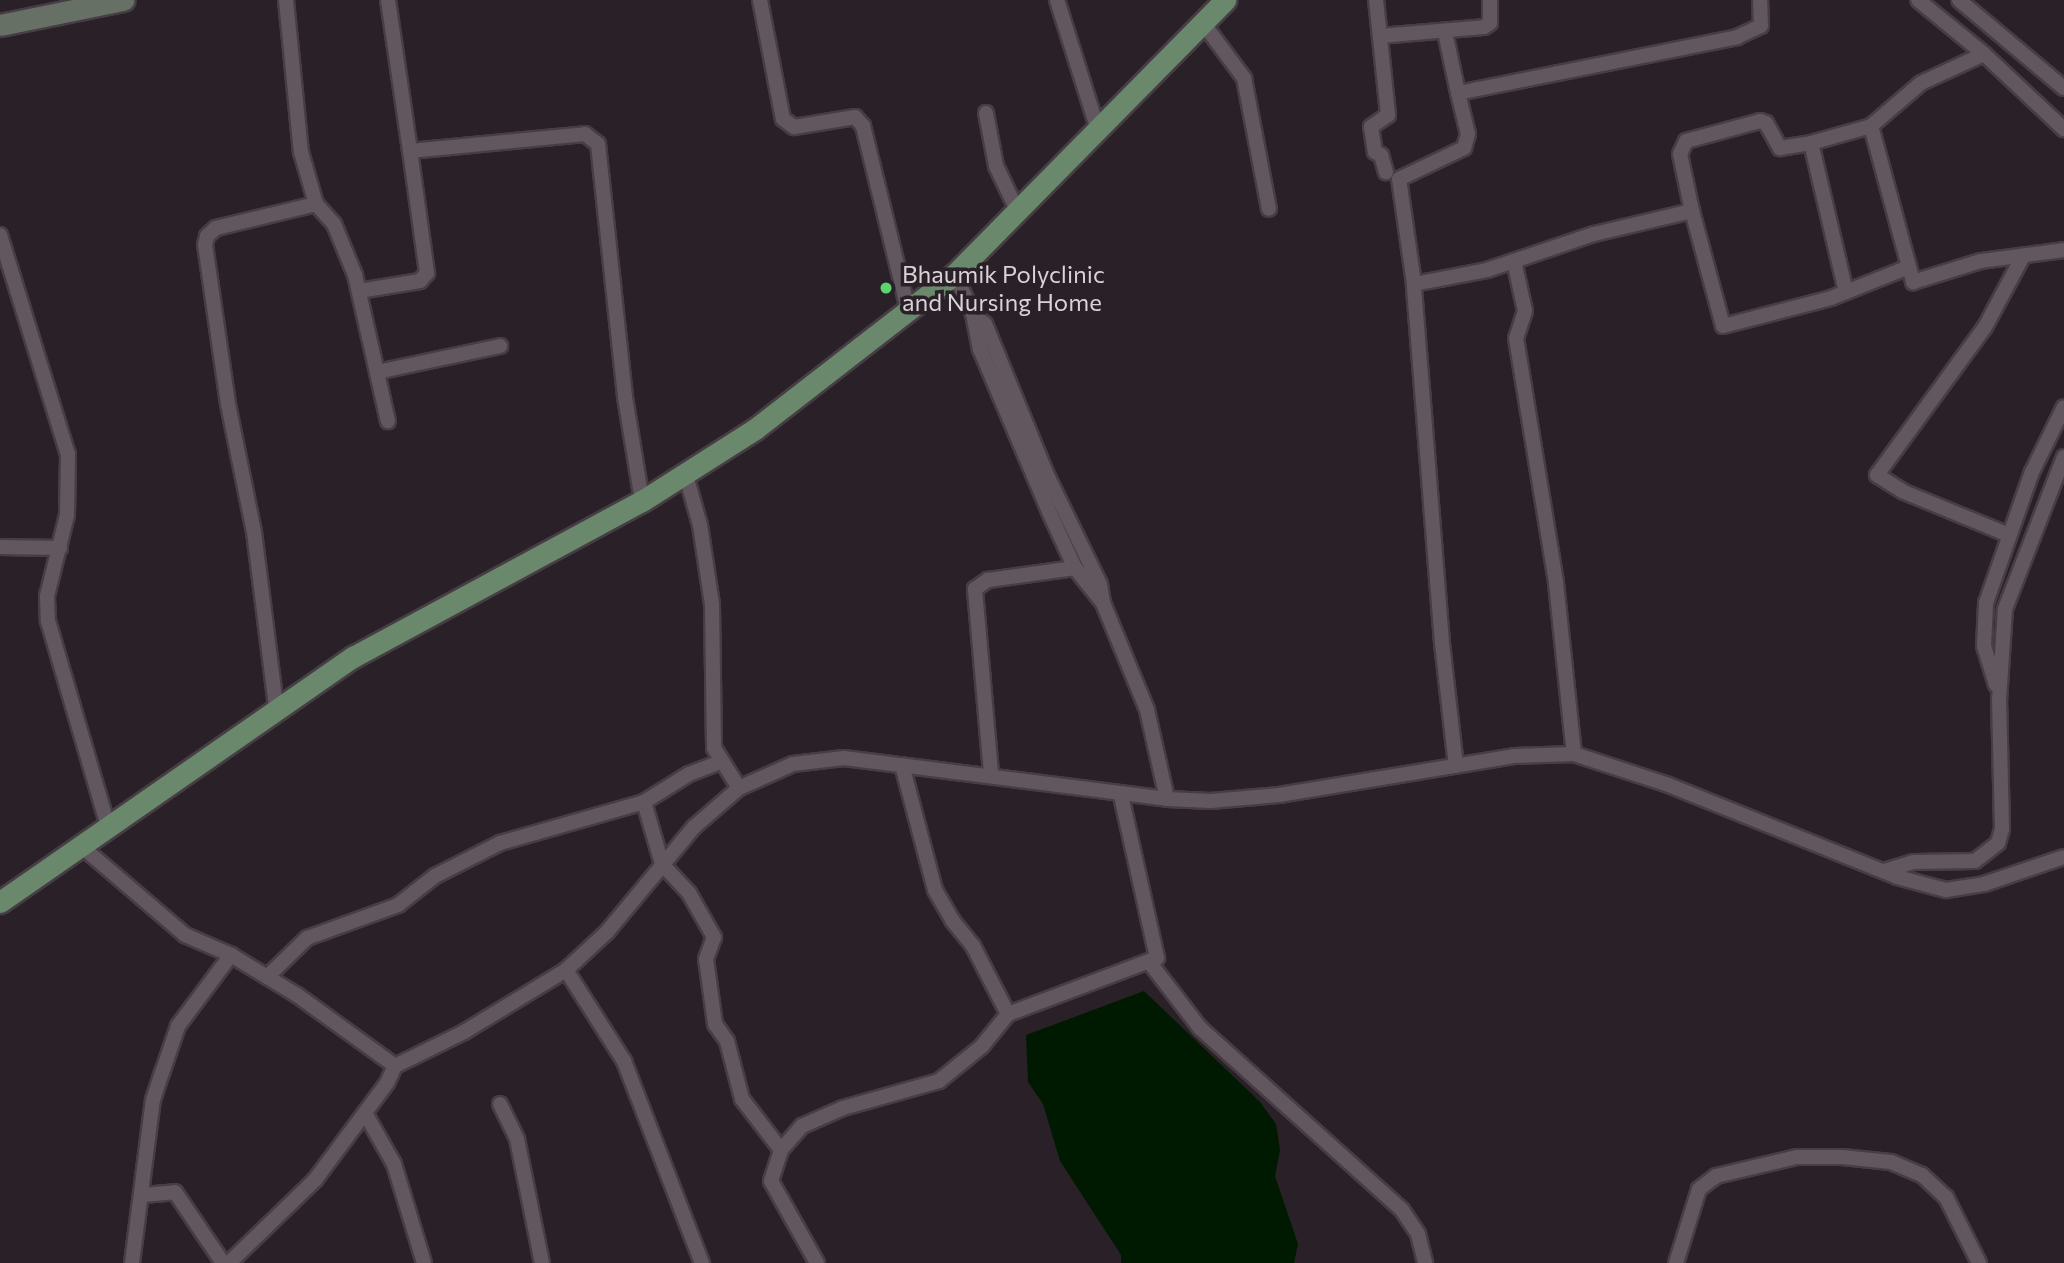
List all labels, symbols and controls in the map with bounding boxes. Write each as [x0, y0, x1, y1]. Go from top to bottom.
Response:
place label: Bhaumik Polyclinic and Nursing Home [902, 260, 1105, 316]
marker: Bhaumik Polyclinic and Nursing Home [876, 278, 896, 298]

